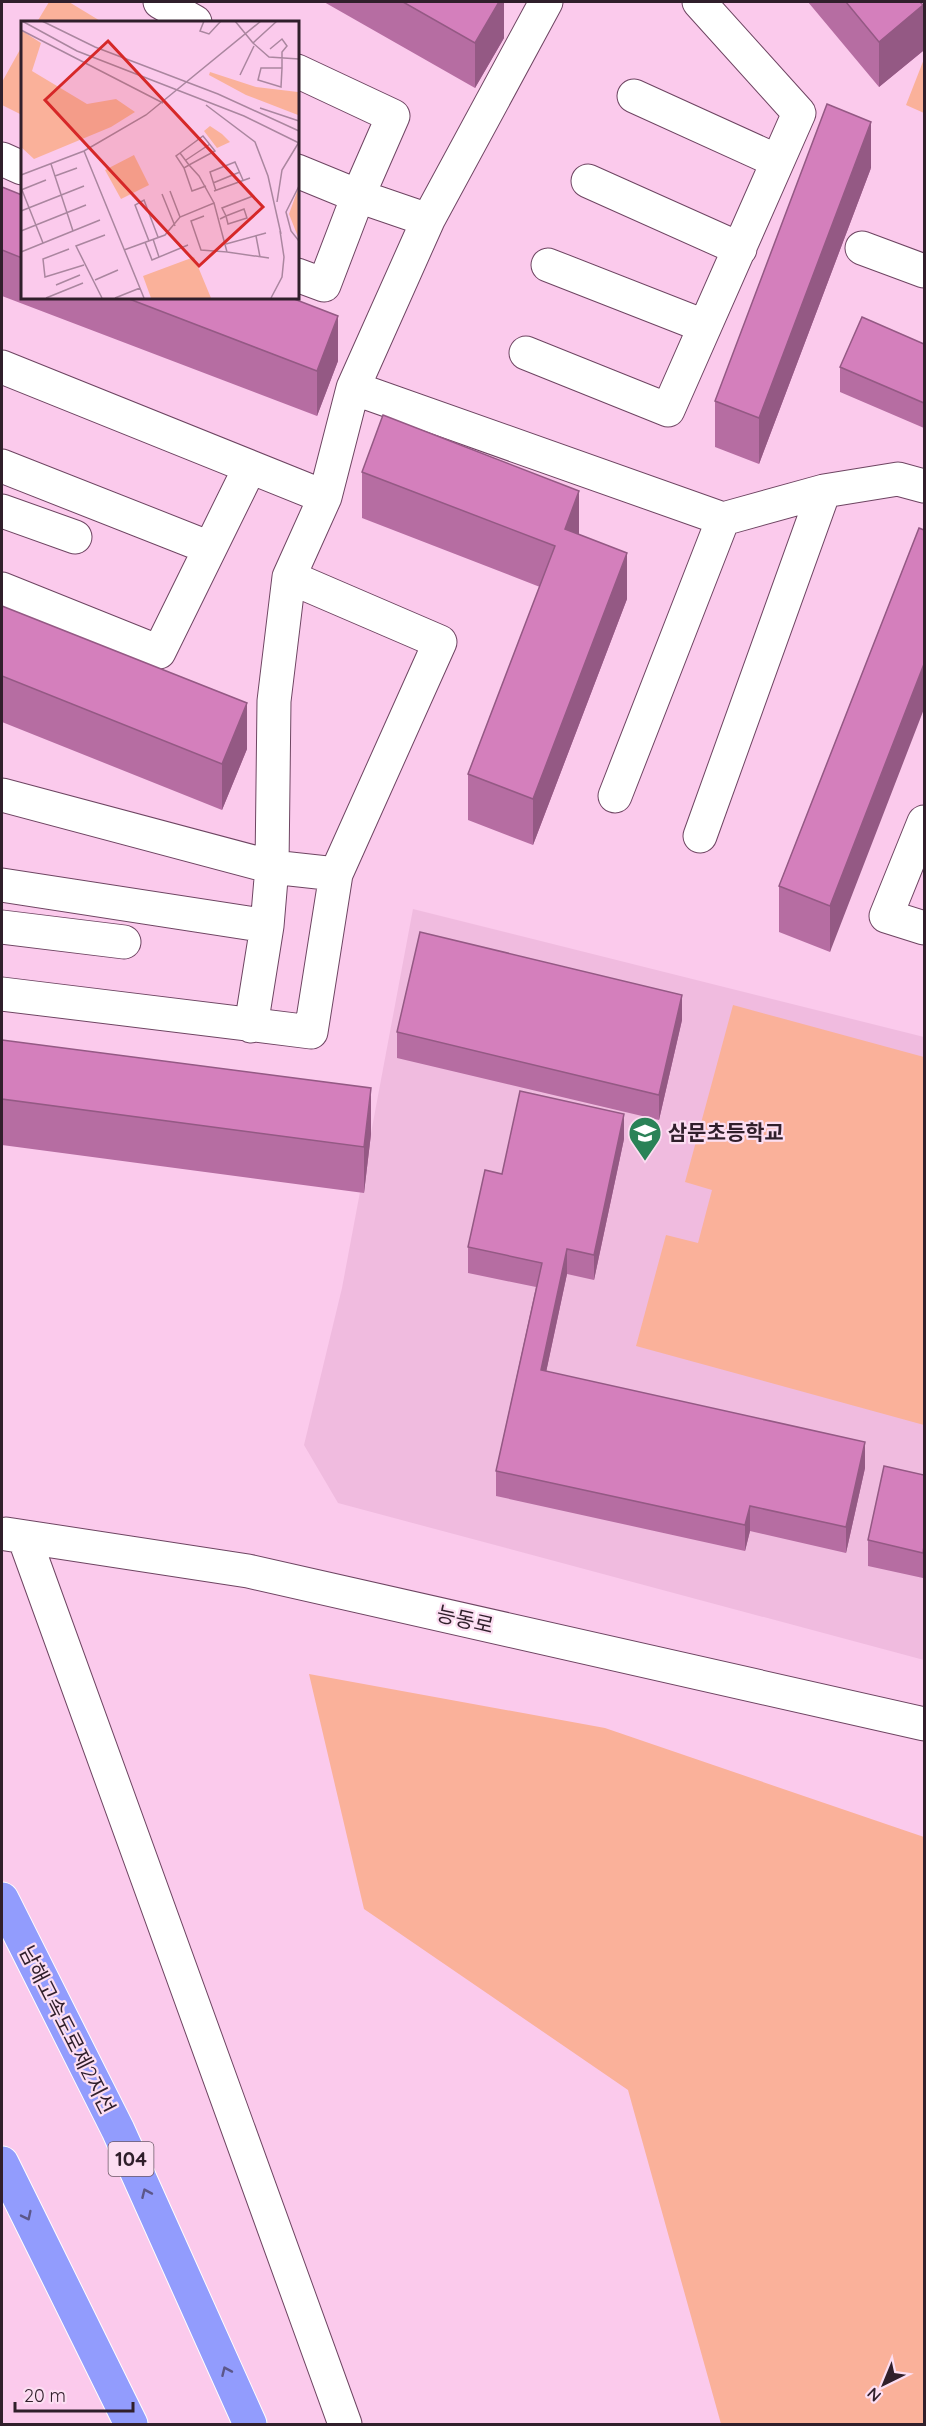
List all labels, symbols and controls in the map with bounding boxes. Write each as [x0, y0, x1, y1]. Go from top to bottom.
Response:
inset map [21, 21, 298, 298]
school or university icon: 삼문초등학교 [627, 1115, 663, 1162]
place label: 삼문초등학교 [668, 1119, 784, 1145]
street label: 능동로 [434, 1600, 496, 1638]
street label: 남해고속도로제2지선 [14, 1941, 122, 2118]
road number: 104 [108, 2142, 154, 2176]
one-way arrow [141, 2189, 153, 2200]
one-way arrow [20, 2209, 32, 2220]
north arrow [854, 2354, 914, 2414]
one-way arrow [221, 2367, 233, 2378]
scale bar [15, 2375, 134, 2413]
text: 20 m [24, 2384, 66, 2407]
text: N [863, 2384, 885, 2406]

